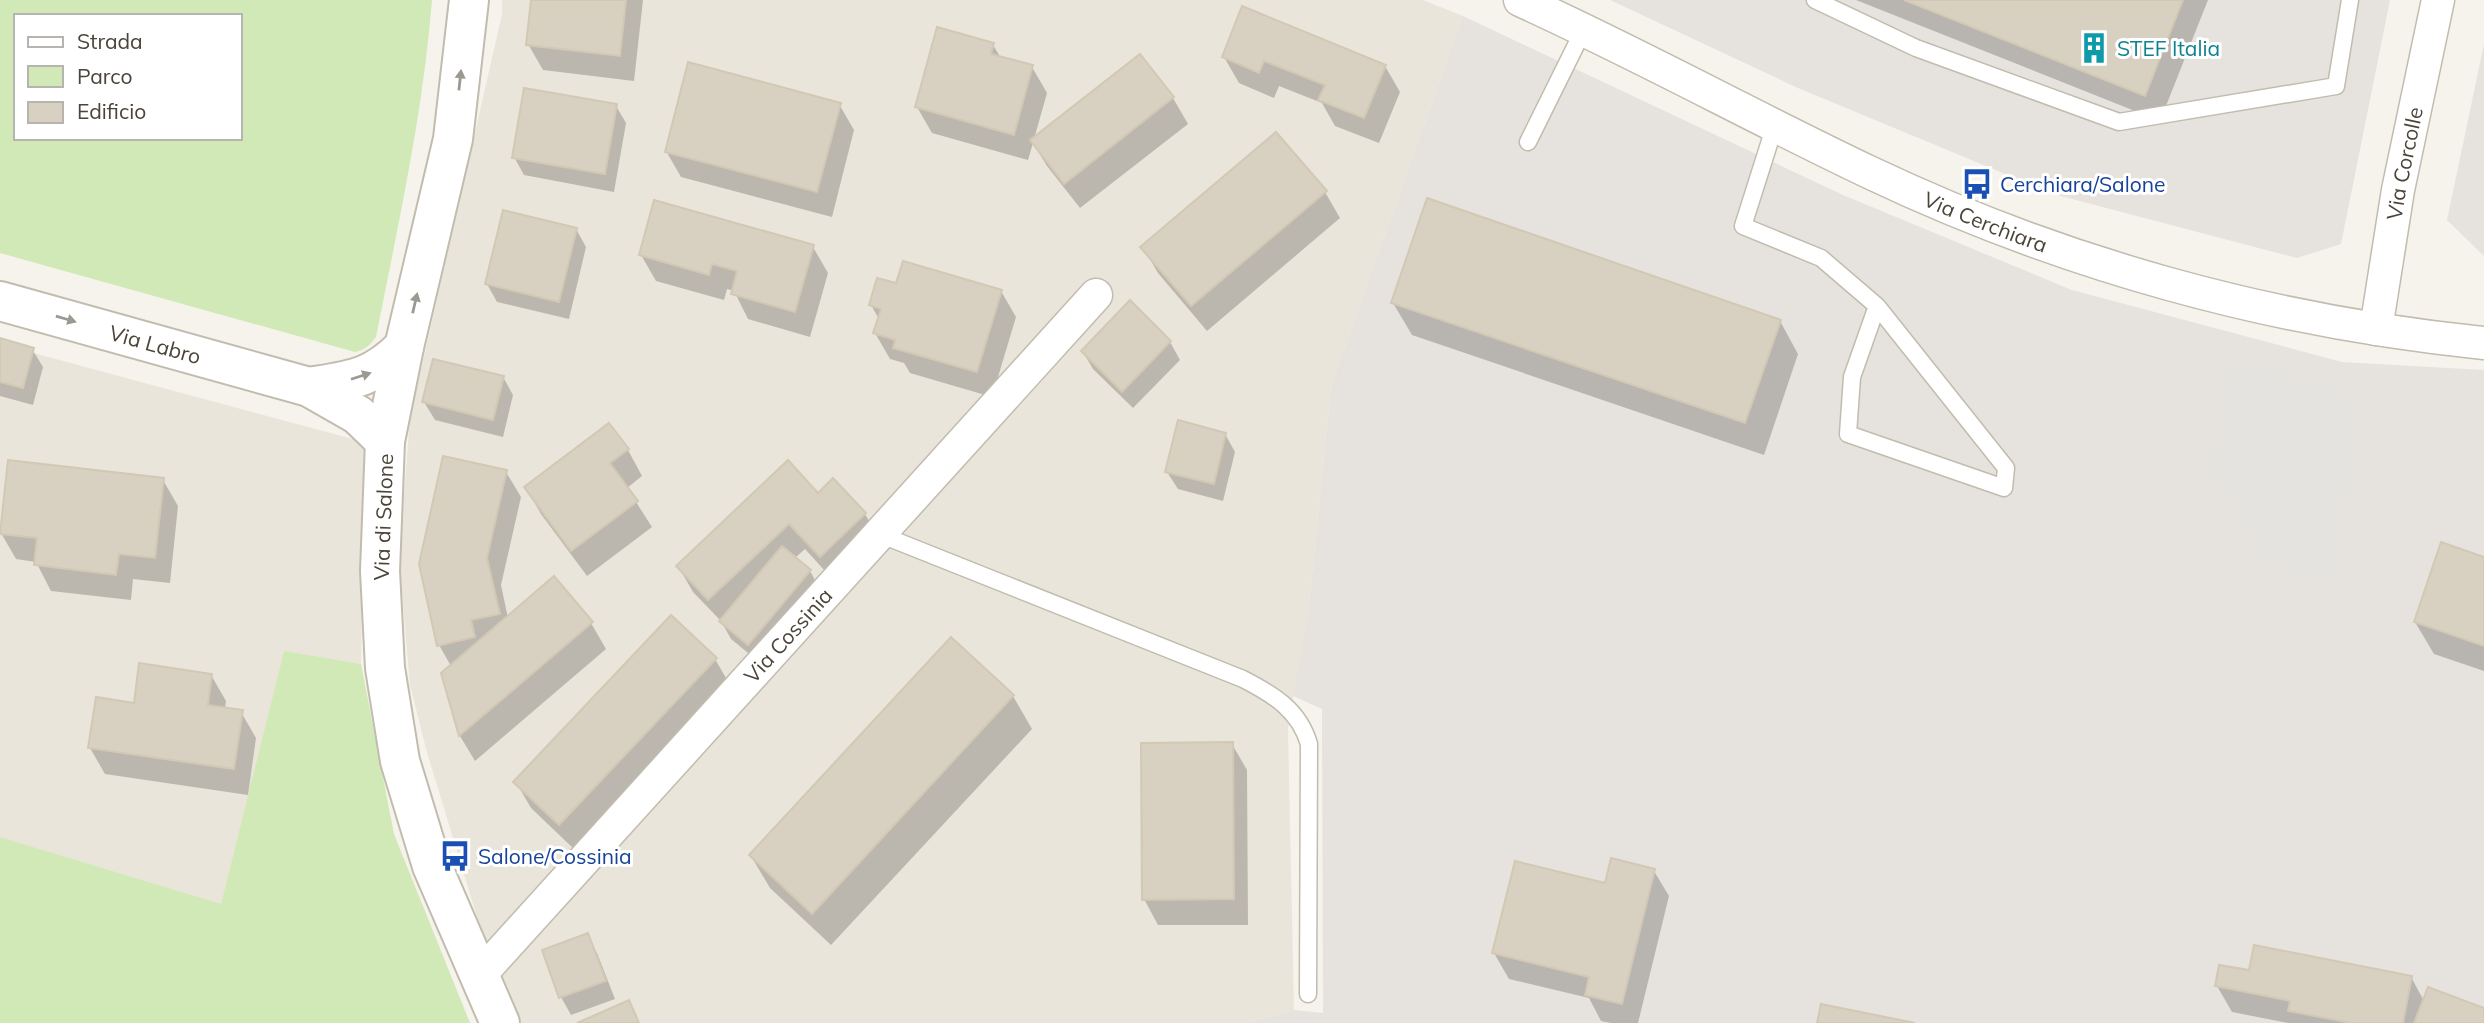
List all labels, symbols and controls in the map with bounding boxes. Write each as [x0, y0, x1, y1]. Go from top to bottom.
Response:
legend [14, 14, 242, 140]
text: Strada [77, 28, 143, 54]
building icon: STEF Italia [2077, 31, 2111, 65]
place label: STEF Italia [2117, 35, 2220, 61]
text: Parco [77, 63, 132, 89]
one-way arrow [455, 69, 466, 91]
text: Edificio [77, 98, 146, 124]
street label: Via Corcolle [2380, 105, 2428, 222]
bus stop icon: Cerchiara/Salone [1960, 167, 1994, 201]
place label: Cerchiara/Salone [2000, 171, 2165, 197]
street label: Via Cerchiara [1920, 186, 2051, 258]
one-way arrow [409, 292, 420, 314]
one-way arrow [55, 314, 77, 325]
street label: Via Labro [106, 319, 204, 369]
one-way arrow [351, 371, 372, 381]
street label: Via di Salone [368, 453, 398, 581]
street label: Via Cossinia [738, 582, 837, 688]
bus stop icon: Salone/Cossinia [438, 839, 472, 873]
place label: Salone/Cossinia [478, 843, 632, 869]

